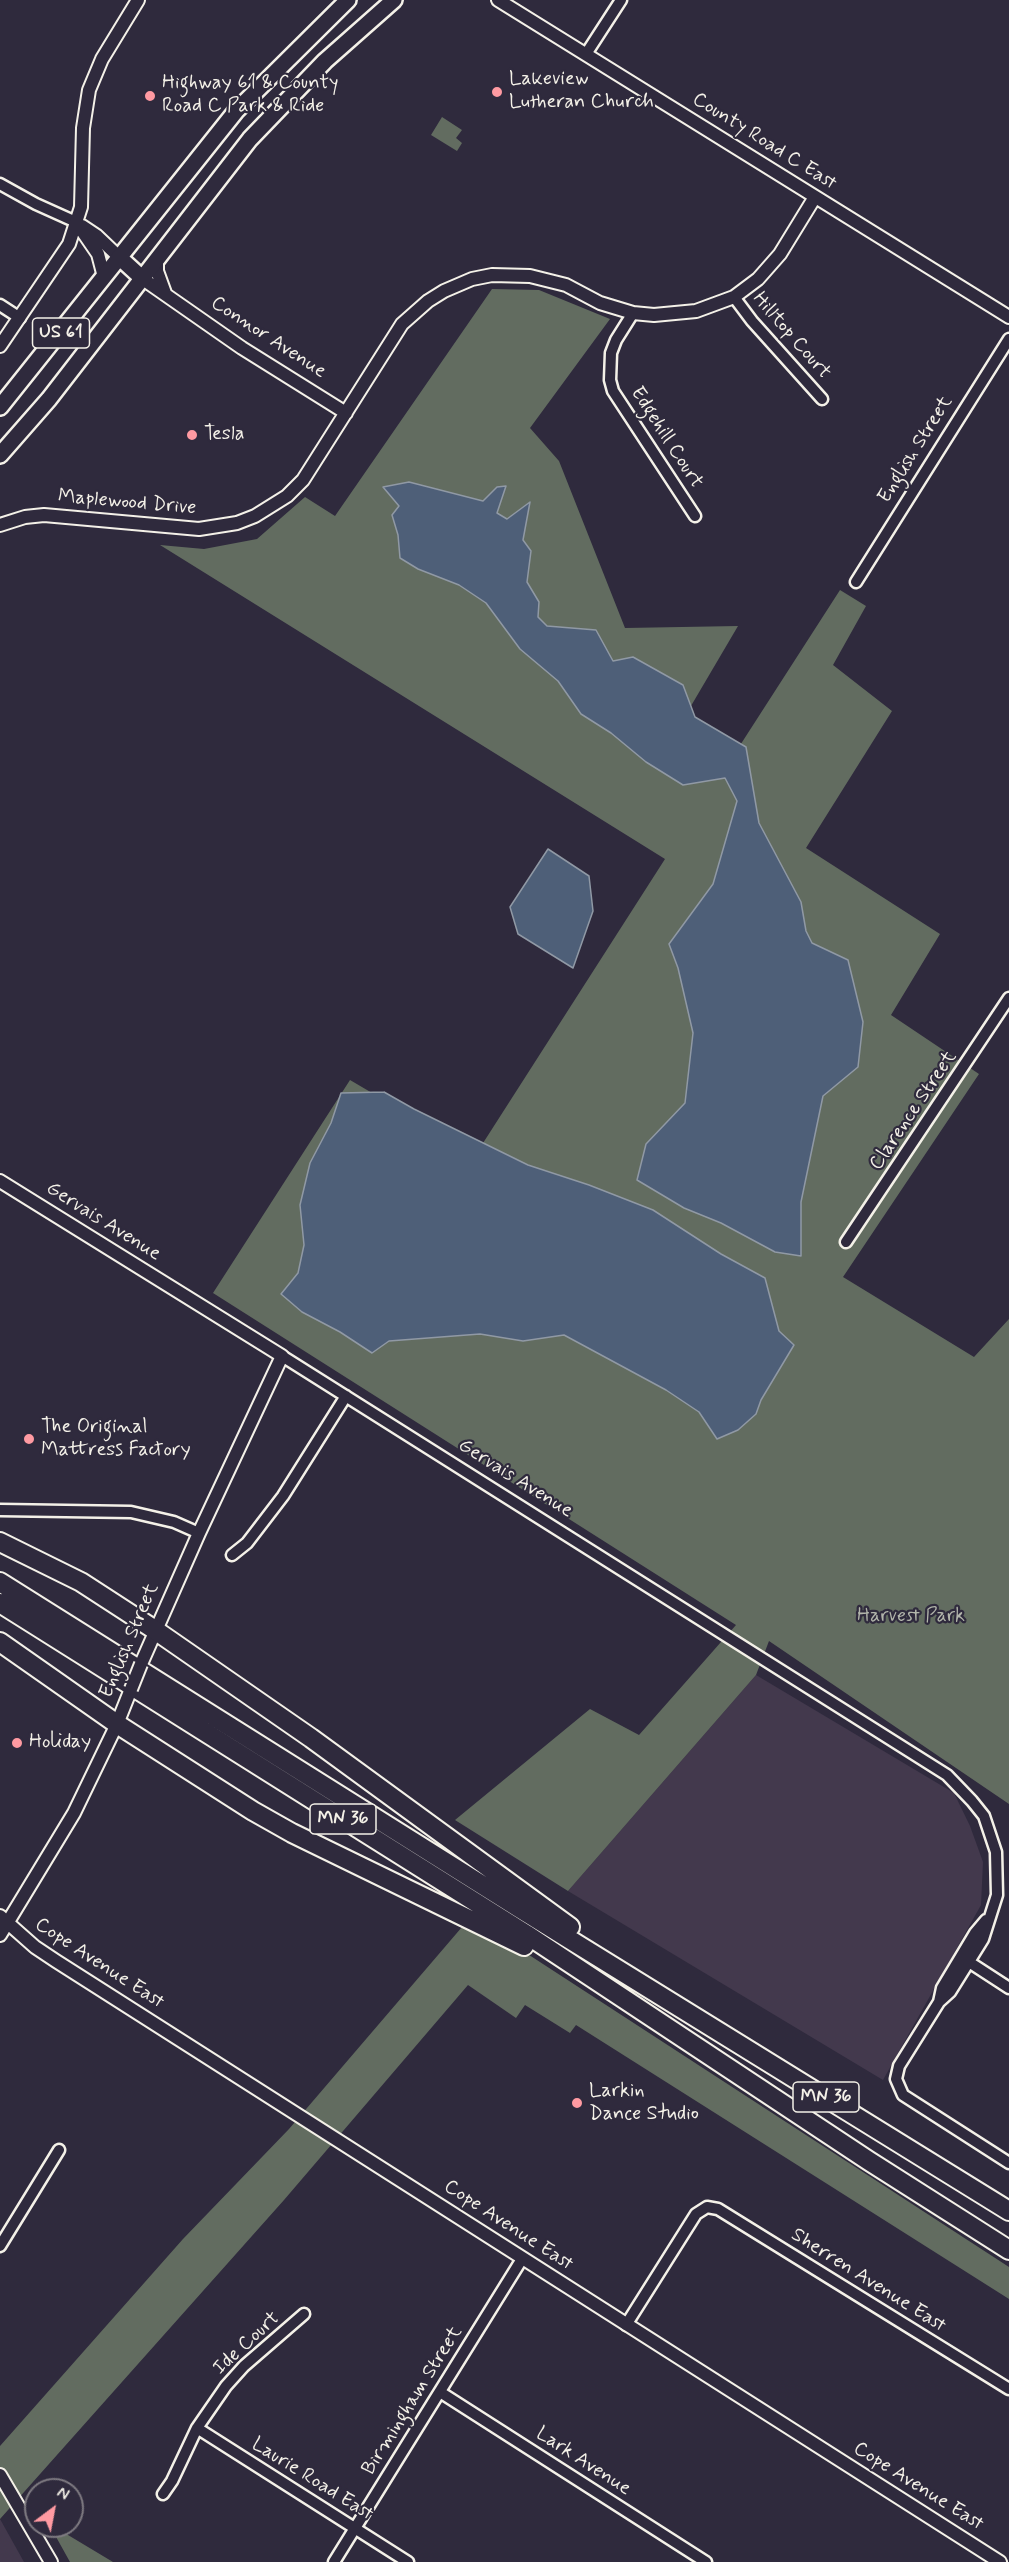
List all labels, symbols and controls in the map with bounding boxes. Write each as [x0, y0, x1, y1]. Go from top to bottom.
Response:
place label: Lakeview Lutheran Church [509, 68, 654, 115]
place label: Highway 61 & County Road C Park & Ride [162, 72, 338, 119]
marker: Lakeview Lutheran Church [490, 85, 504, 99]
street label: County Road C East [687, 88, 841, 196]
marker: Highway 61 & County Road C Park & Ride [143, 89, 157, 103]
street label: Hilltop Court [747, 288, 835, 384]
street label: Connor Avenue [206, 292, 330, 384]
road number: US 61 [32, 318, 90, 348]
street label: Edgehill Court [624, 383, 708, 493]
street label: English Street [873, 392, 959, 508]
place label: Tesla [204, 423, 245, 447]
marker: Tesla [185, 428, 199, 442]
street label: Maplewood Drive [57, 485, 197, 521]
street label: Clarence Street [865, 1047, 963, 1175]
street label: Gervais Avenue [41, 1177, 165, 1267]
place label: The Original Mattress Factory [41, 1416, 191, 1463]
marker: The Original Mattress Factory [22, 1432, 36, 1446]
street label: Gervais Avenue [453, 1434, 577, 1524]
street label: English Street [95, 1580, 165, 1702]
park label: Harvest Park [857, 1605, 965, 1629]
place label: Holiday [29, 1731, 91, 1755]
marker: Holiday [10, 1736, 24, 1750]
road number: MN 36 [310, 1804, 376, 1834]
street label: Cope Avenue East [30, 1913, 168, 2015]
place label: Larkin Dance Studio [589, 2080, 699, 2127]
road number: MN 36 [793, 2082, 859, 2112]
marker: Larkin Dance Studio [570, 2096, 584, 2110]
street label: Cope Avenue East [439, 2175, 577, 2277]
street label: Sherren Avenue East [786, 2224, 950, 2338]
street label: Ide Court [209, 2307, 285, 2381]
street label: Birmingham Street [358, 2322, 468, 2480]
street label: Lark Avenue [531, 2422, 635, 2502]
street label: Laurie Road East [247, 2433, 377, 2527]
street label: Cope Avenue East [848, 2437, 988, 2537]
north arrow [24, 2478, 84, 2538]
text: N [53, 2482, 73, 2506]

